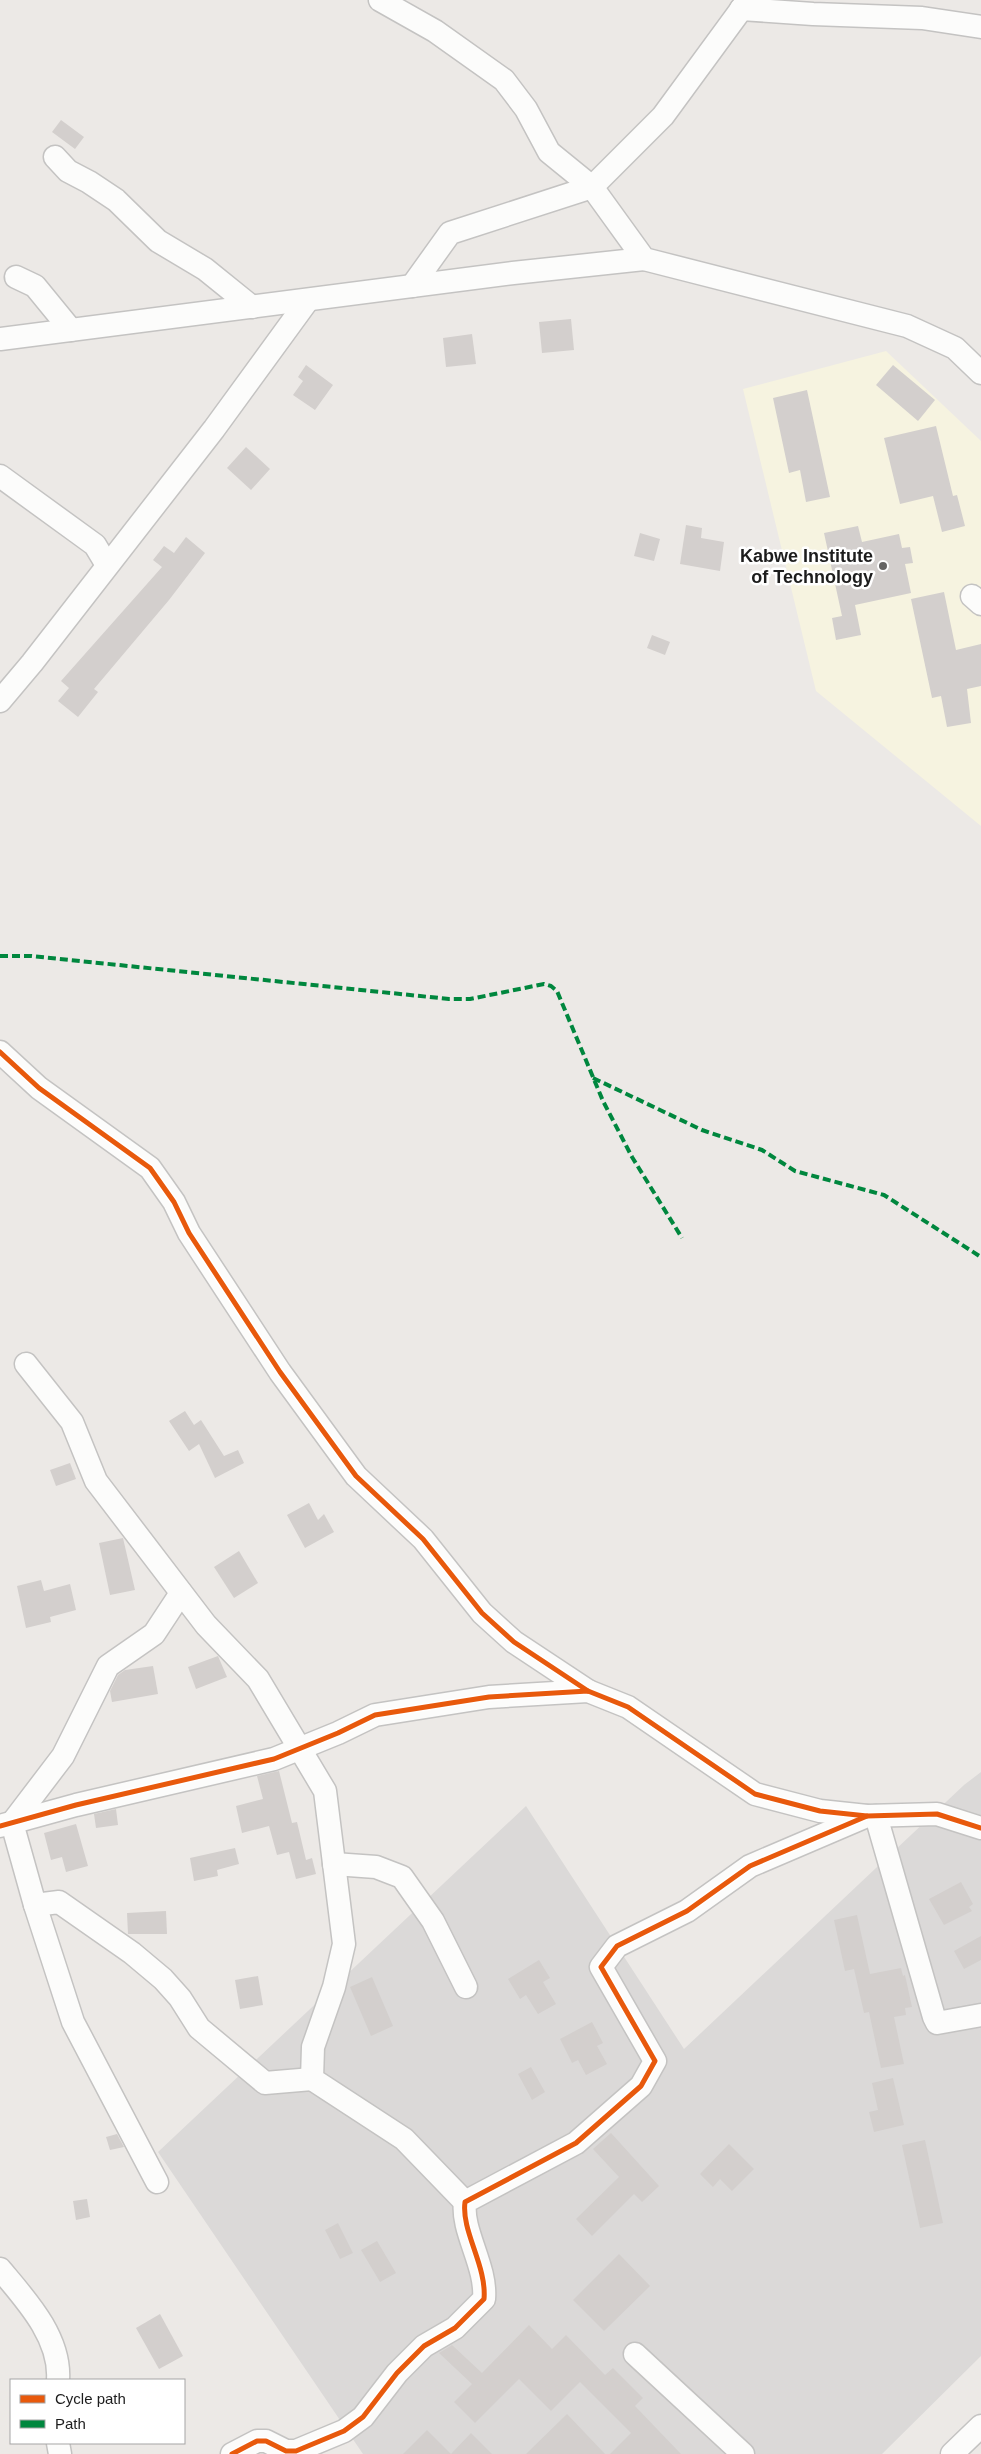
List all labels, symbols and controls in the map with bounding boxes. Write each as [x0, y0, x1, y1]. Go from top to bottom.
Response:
place label: Kabwe Institute of Technology [740, 546, 873, 587]
marker: Kabwe Institute of Technology [877, 560, 889, 572]
legend [10, 2379, 185, 2444]
text: Cycle path [55, 2390, 126, 2407]
text: Path [55, 2415, 86, 2432]

